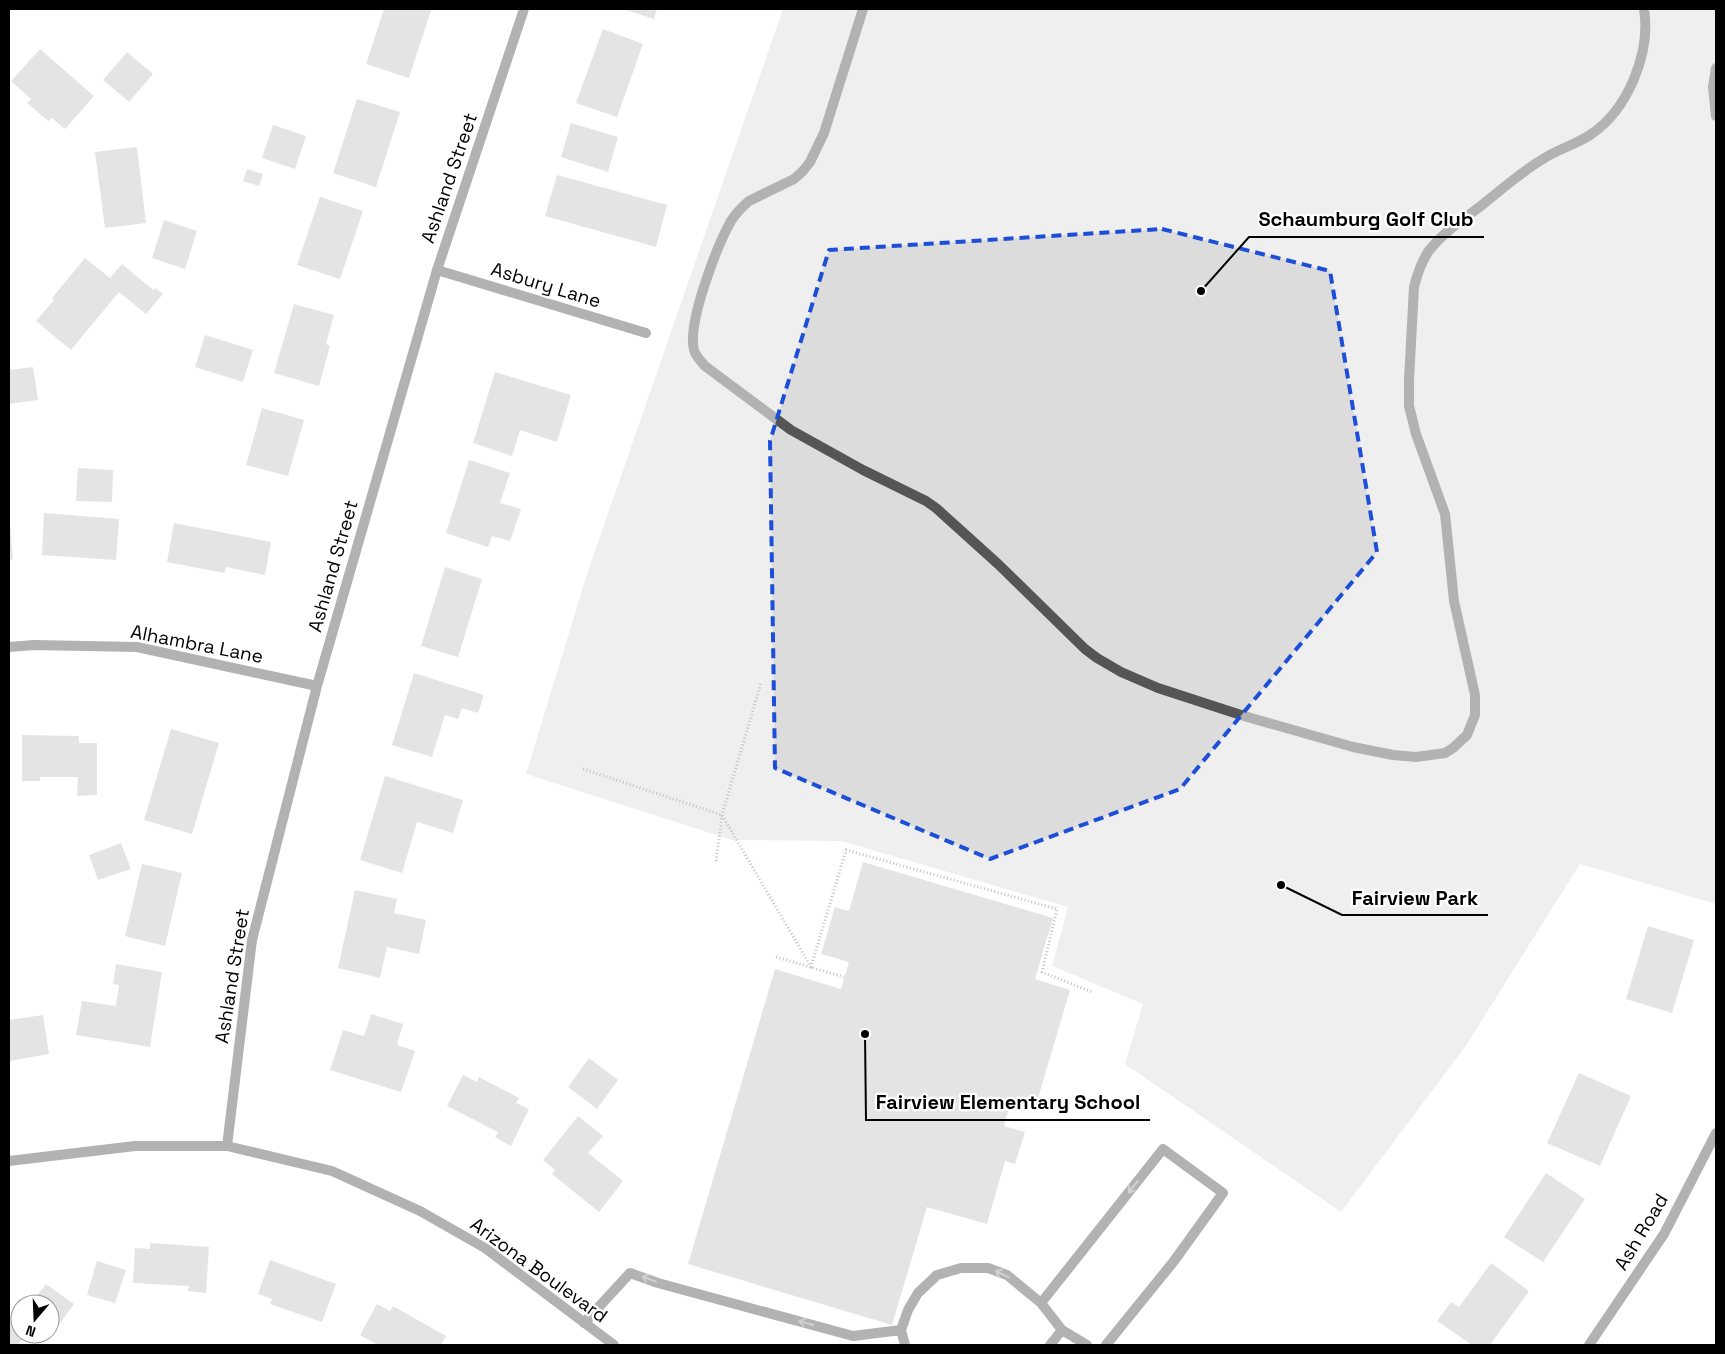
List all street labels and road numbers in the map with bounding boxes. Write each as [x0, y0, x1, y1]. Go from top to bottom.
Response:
street label: Ashland Street [415, 110, 483, 246]
street label: Asbury Lane [488, 256, 604, 314]
street label: Ashland Street [302, 497, 364, 635]
street label: Alhambra Lane [129, 619, 265, 669]
street label: Ashland Street [209, 907, 255, 1045]
street label: Ash Road [1608, 1189, 1674, 1275]
street label: Arizona Boulevard [465, 1212, 613, 1328]

